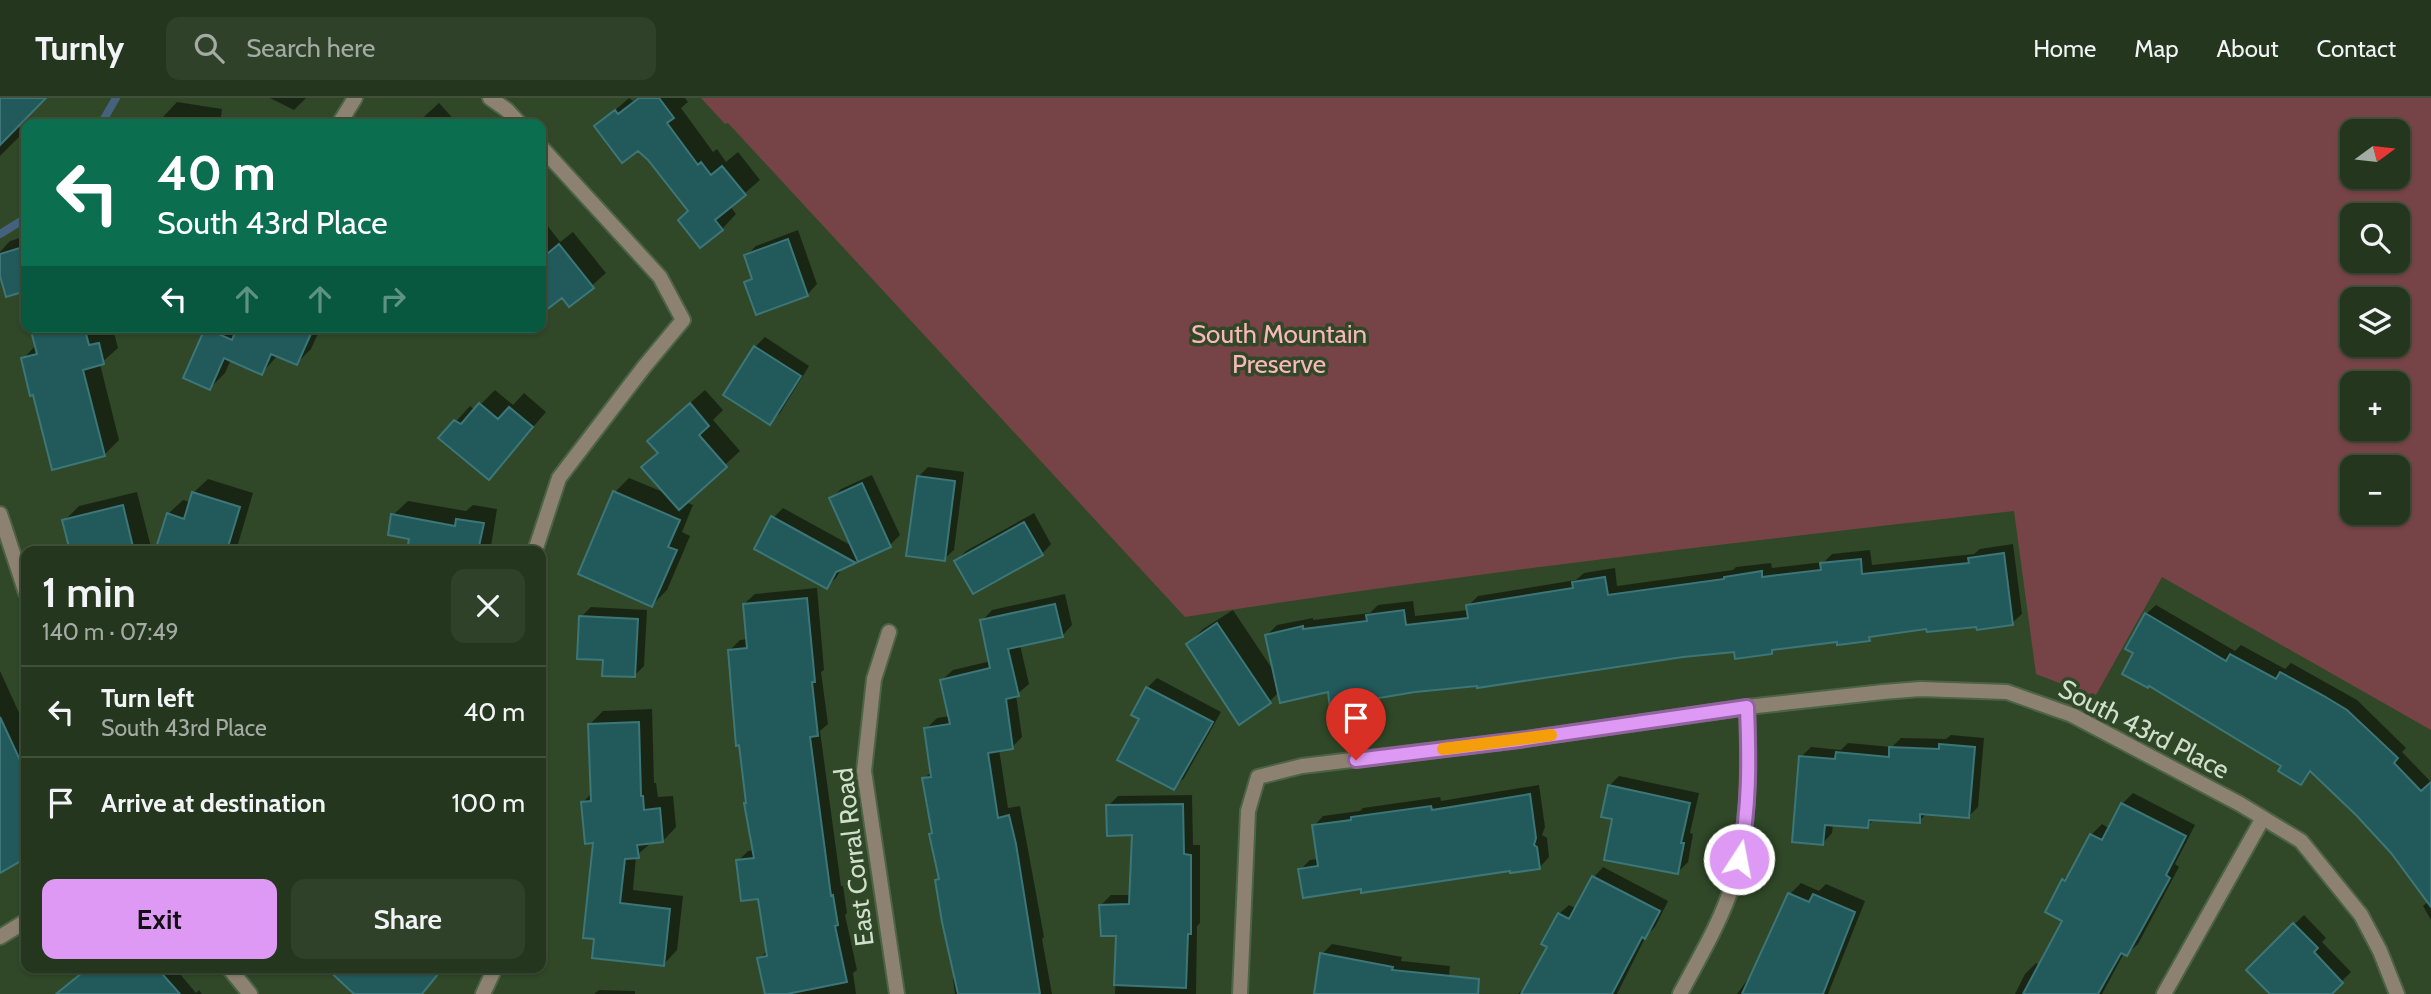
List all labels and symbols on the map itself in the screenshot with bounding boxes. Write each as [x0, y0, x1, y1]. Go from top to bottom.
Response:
north arrow [2340, 119, 2410, 189]
park label: South Mountain Preserve [1191, 318, 1367, 380]
street label: South 43rd Place [2053, 672, 2235, 786]
pin [1326, 688, 1386, 760]
street label: East Corral Road [827, 766, 881, 948]
position arrow [1702, 822, 1776, 896]

